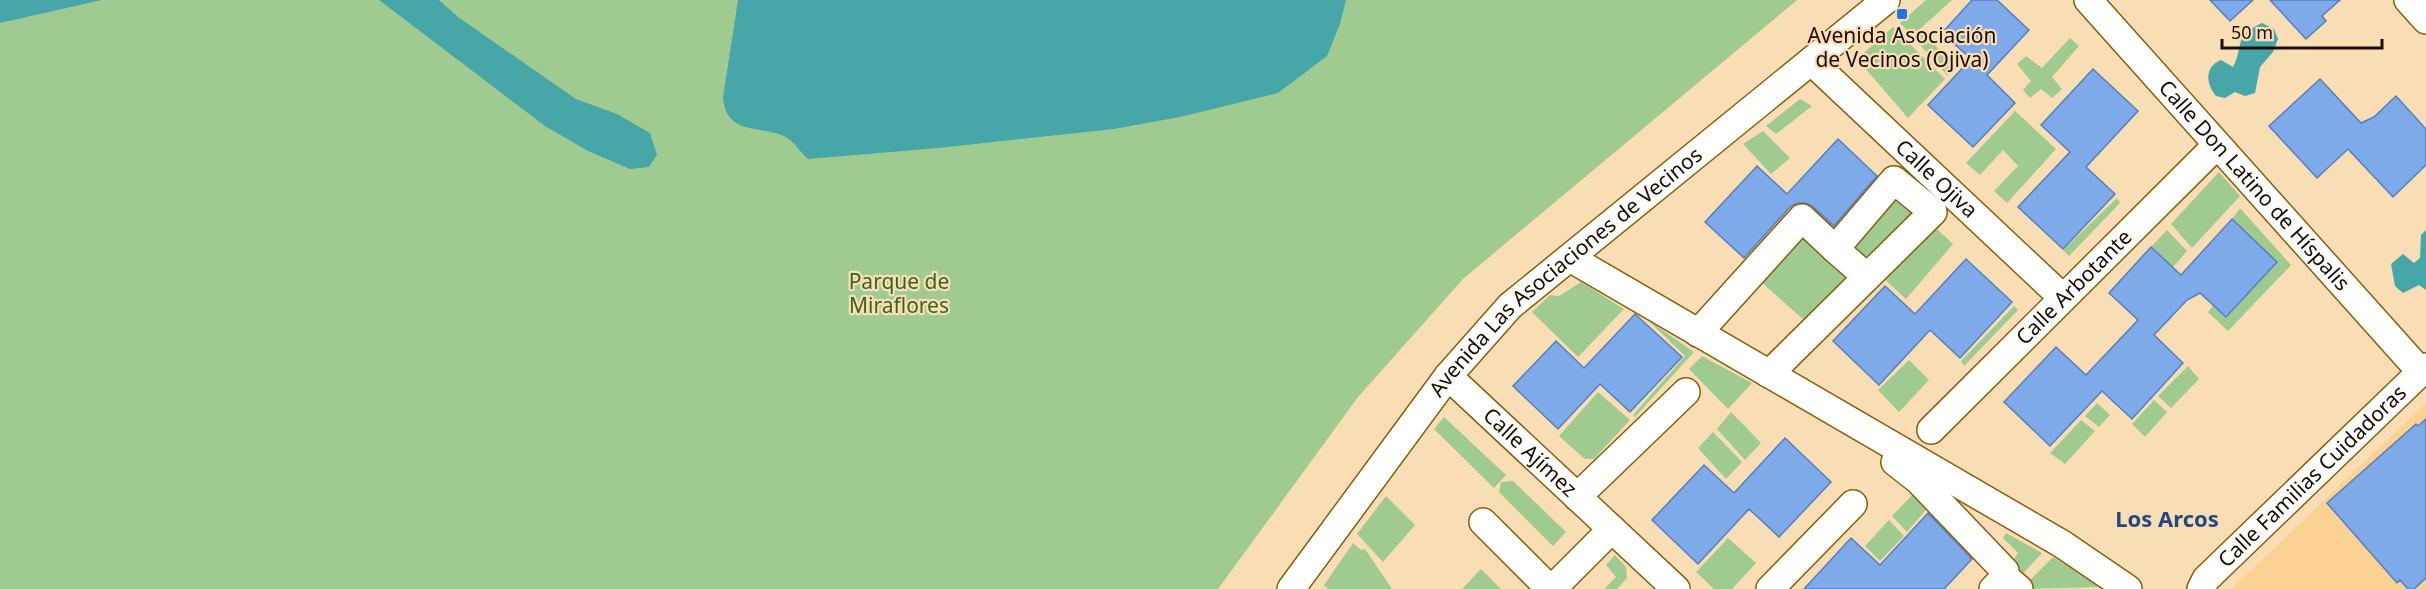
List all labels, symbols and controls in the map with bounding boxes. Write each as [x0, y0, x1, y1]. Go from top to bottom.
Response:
marker: Avenida Asociación de Vecinos (Ojiva) [1895, 7, 1909, 21]
scale bar [2222, 12, 2382, 50]
text: 50 m [2231, 20, 2273, 44]
place label: Avenida Asociación de Vecinos (Ojiva) [1807, 21, 1997, 73]
street label: Calle Don Latino de Híspalis [2153, 74, 2357, 296]
street label: Calle Ojiva [1890, 133, 1984, 224]
street label: Avenida Las Asociaciones de Vecinos [1422, 140, 1708, 402]
street label: Calle Arbotante [2009, 223, 2137, 351]
park label: Parque de Miraflores [849, 267, 949, 319]
street label: Calle Familias Cuidadoras [2212, 378, 2412, 573]
street label: Calle Ajímez [1478, 401, 1584, 503]
district label: Los Arcos [2115, 503, 2219, 533]

